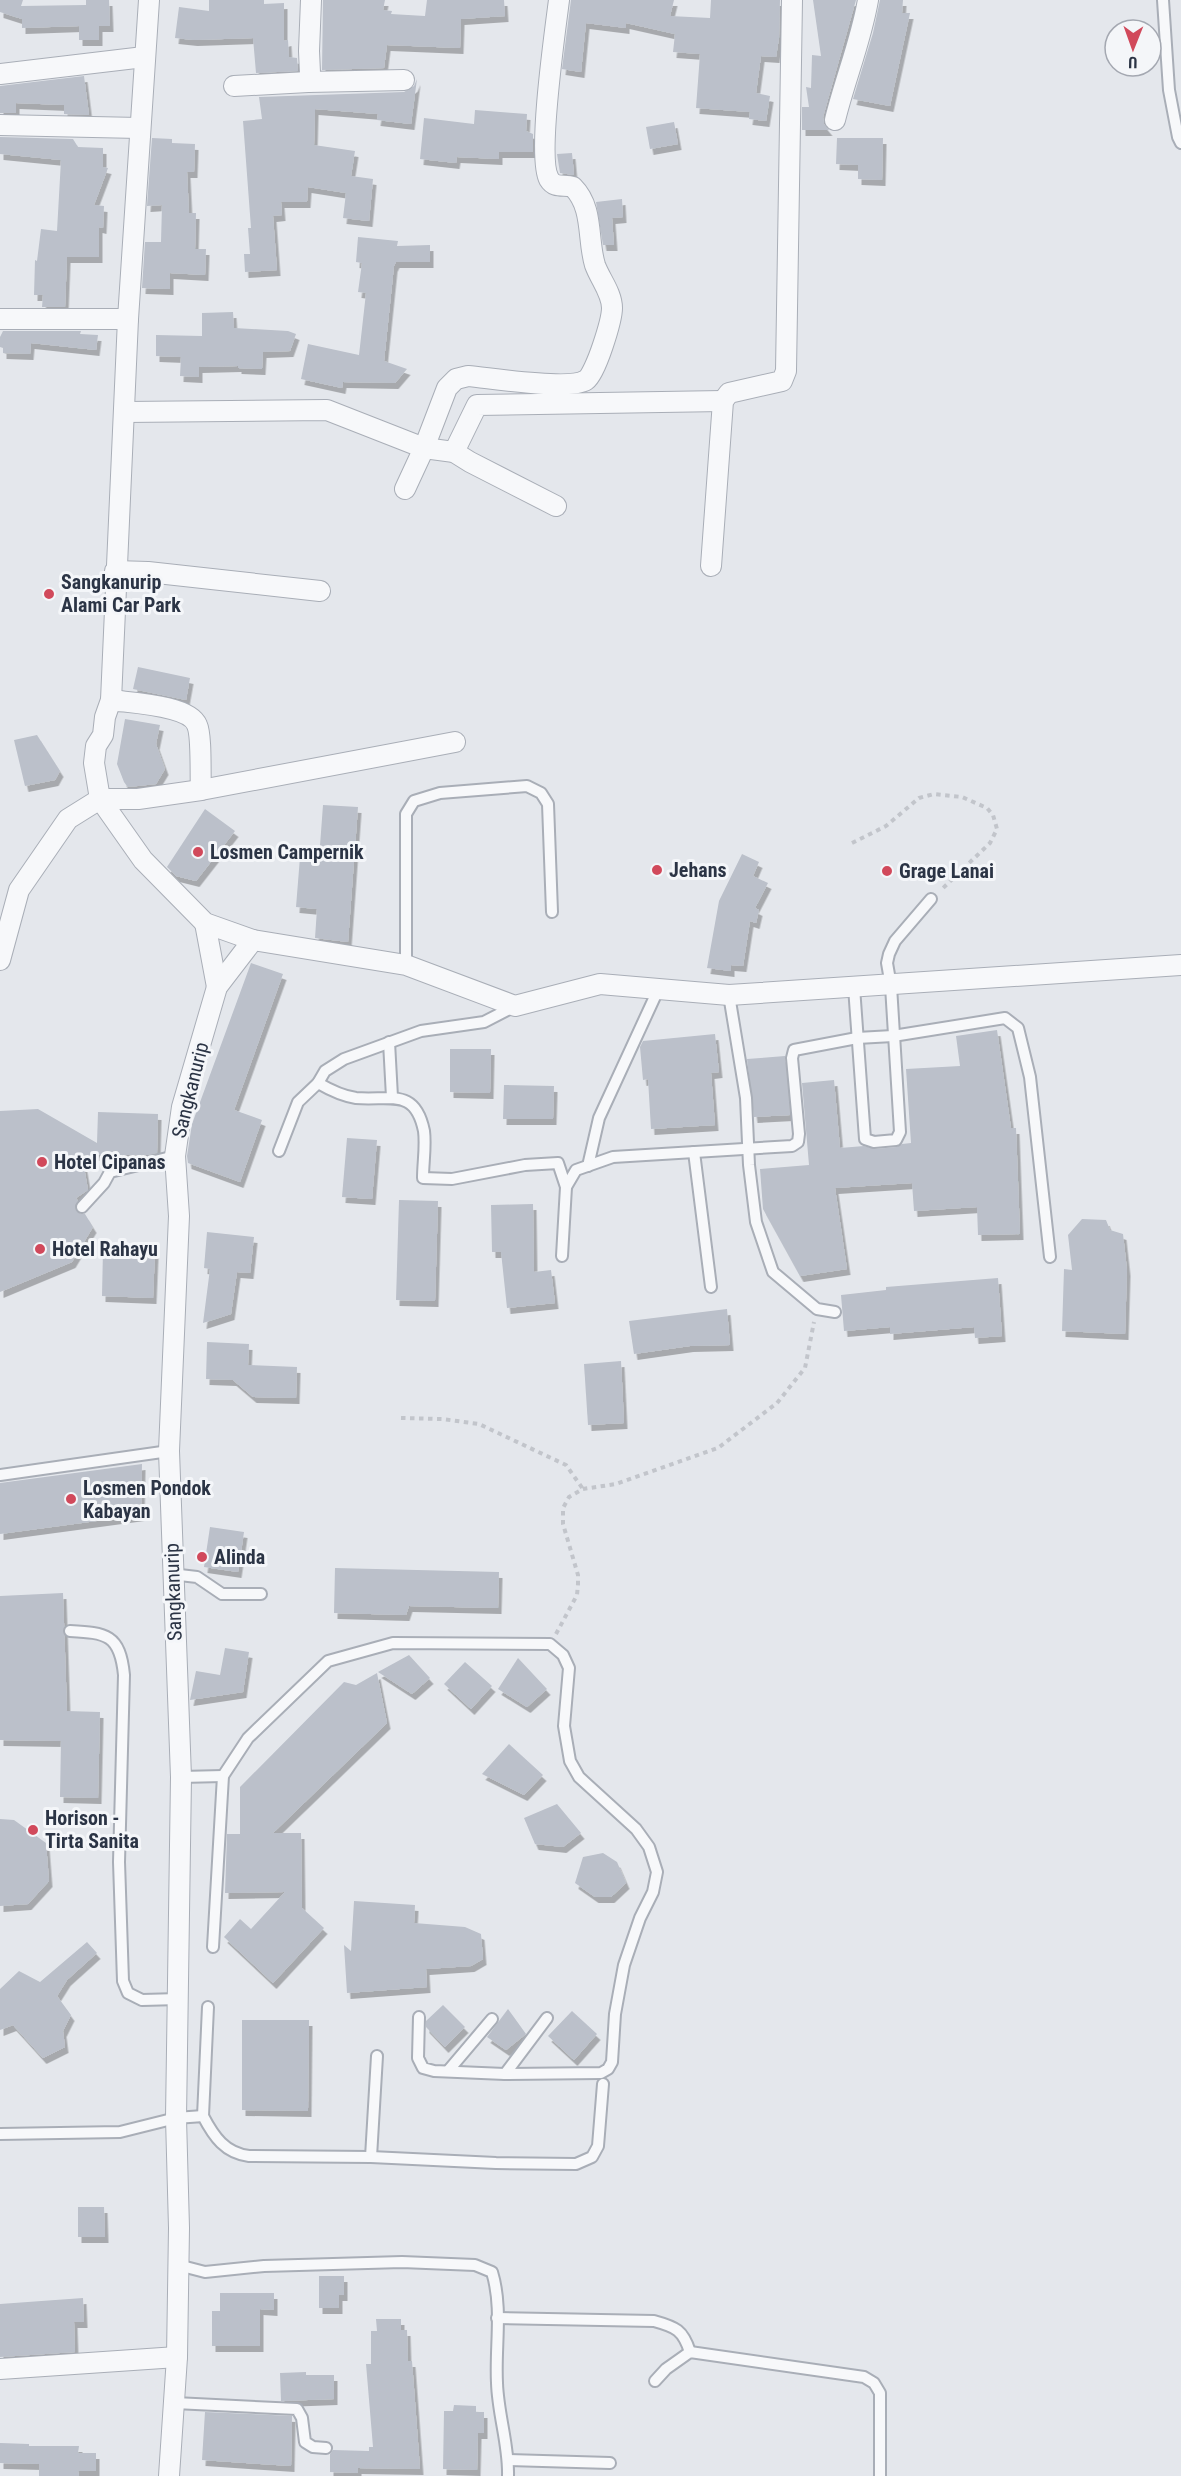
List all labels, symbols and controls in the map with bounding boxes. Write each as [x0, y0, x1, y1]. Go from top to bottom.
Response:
north arrow [1103, 18, 1163, 78]
text: U [1128, 53, 1137, 72]
place label: Sangkanurip Alami Car Park [61, 570, 181, 617]
marker: Sangkanurip Alami Car Park [42, 587, 56, 601]
place label: Losmen Campernik [210, 840, 364, 864]
marker: Losmen Campernik [191, 845, 205, 859]
place label: Jehans [669, 858, 727, 882]
place label: Grage Lanai [899, 859, 994, 883]
marker: Jehans [650, 863, 664, 877]
marker: Grage Lanai [880, 864, 894, 878]
street label: Sangkanurip [167, 1040, 213, 1140]
place label: Hotel Cipanas [54, 1150, 166, 1174]
marker: Hotel Cipanas [35, 1155, 49, 1169]
place label: Hotel Rahayu [52, 1237, 158, 1261]
marker: Hotel Rahayu [33, 1242, 47, 1256]
place label: Losmen Pondok Kabayan [83, 1476, 211, 1523]
marker: Losmen Pondok Kabayan [64, 1492, 78, 1506]
street label: Sangkanurip [159, 1543, 187, 1641]
place label: Alinda [214, 1545, 265, 1569]
marker: Alinda [195, 1550, 209, 1564]
place label: Horison - Tirta Sanita [45, 1806, 139, 1853]
marker: Horison - Tirta Sanita [26, 1823, 40, 1837]

